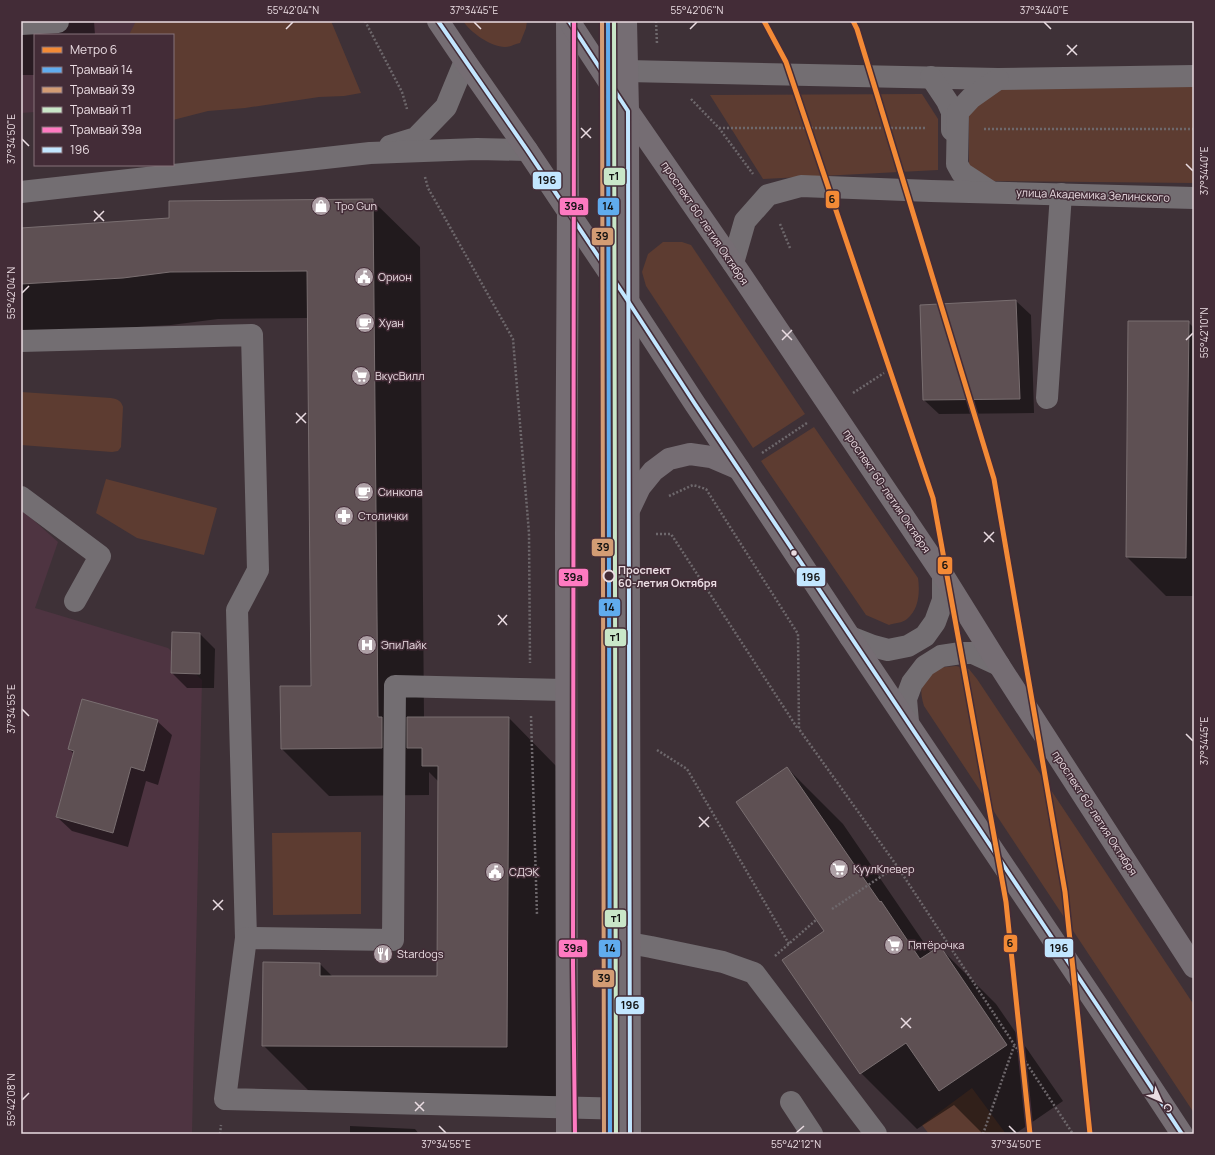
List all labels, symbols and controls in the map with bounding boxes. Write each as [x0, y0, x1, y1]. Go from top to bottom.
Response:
text: 55°42'04"N [267, 3, 319, 17]
text: 37°34'45"E [450, 3, 498, 17]
text: 55°42'06"N [671, 3, 724, 17]
text: 37°34'40"E [1020, 3, 1069, 17]
legend [34, 34, 174, 166]
text: Метро 6 [70, 41, 117, 58]
text: Трамвай 14 [70, 61, 133, 78]
text: Трамвай 39 [70, 81, 135, 98]
text: Трамвай т1 [70, 101, 132, 118]
text: 37°34'50"E [4, 114, 18, 164]
text: Трамвай 39а [70, 121, 142, 138]
text: 196 [70, 141, 90, 158]
text: 37°34'40"E [1197, 146, 1211, 195]
street label: проспект 60-летия Октября [658, 158, 752, 287]
line badge: т1 [603, 167, 626, 186]
text: т1 [609, 168, 619, 183]
line badge: 196 [532, 171, 562, 190]
text: 196 [538, 172, 556, 187]
street label: улица Академика Зелинского [1016, 184, 1171, 205]
line badge: 6 [825, 190, 840, 209]
text: 6 [829, 191, 836, 206]
shop icon: Tpo Gun [310, 195, 332, 217]
line badge: 39а [559, 197, 589, 216]
line badge: 14 [597, 197, 620, 216]
place label: Tpo Gun [335, 198, 377, 213]
text: 39а [564, 198, 584, 213]
text: 14 [602, 198, 614, 213]
line badge: 39 [591, 227, 614, 246]
text: 39 [595, 228, 609, 243]
public building icon: Орион [353, 266, 375, 288]
text: 55°42'04"N [4, 267, 18, 319]
place label: Орион [378, 269, 412, 284]
text: 55°42'10"N [1197, 308, 1211, 358]
cafe icon: Хуан [354, 312, 376, 334]
place label: Хуан [379, 315, 404, 330]
supermarket icon: ВкусВилл [350, 365, 372, 387]
place label: ВкусВилл [375, 368, 425, 383]
street label: проспект 60-летия Октября [840, 426, 934, 555]
cafe icon: Синкопа [353, 481, 375, 503]
place label: Синкопа [378, 484, 423, 499]
pharmacy icon: Столички [333, 505, 355, 527]
place label: Столички [358, 508, 408, 523]
line badge: 39 [591, 538, 614, 557]
text: 39 [596, 539, 610, 554]
unlabelled marker [789, 548, 799, 558]
line badge: 6 [937, 556, 953, 575]
text: 6 [942, 557, 949, 572]
place label: Проспект 60-летия Октября [618, 562, 717, 590]
line badge: 196 [796, 567, 826, 587]
line badge: 39а [558, 568, 589, 587]
text: 39а [563, 569, 583, 584]
marker: Проспект 60-летия Октября [602, 569, 616, 583]
text: 196 [802, 569, 820, 584]
line badge: 14 [598, 598, 621, 617]
text: 14 [603, 599, 615, 614]
line badge: т1 [604, 628, 627, 647]
text: т1 [610, 629, 620, 644]
hospital icon: ЭпиЛайк [356, 634, 378, 656]
place label: ЭпиЛайк [381, 637, 427, 652]
text: 37°34'55"E [4, 684, 18, 734]
text: 37°34'45"E [1197, 717, 1211, 765]
street label: проспект 60-летия Октября [1049, 747, 1141, 878]
supermarket icon: КуулКлевер [828, 858, 850, 880]
public building icon: СДЭК [484, 861, 506, 883]
place label: КуулКлевер [853, 861, 915, 876]
place label: СДЭК [509, 864, 539, 879]
line badge: т1 [604, 909, 627, 928]
text: т1 [611, 910, 621, 925]
supermarket icon: Пятёрочка [883, 934, 905, 956]
line badge: 6 [1003, 934, 1018, 953]
text: 6 [1007, 935, 1014, 950]
place label: Пятёрочка [908, 937, 964, 952]
line badge: 196 [1044, 938, 1074, 958]
line badge: 39а [558, 939, 588, 958]
line badge: 14 [598, 939, 621, 958]
text: 39а [563, 940, 583, 955]
text: 14 [604, 940, 616, 955]
text: 196 [1050, 940, 1068, 955]
restaurant icon: Stardogs [372, 943, 394, 965]
place label: Stardogs [397, 946, 444, 961]
line badge: 39 [592, 969, 615, 988]
text: 39 [597, 970, 611, 985]
line badge: 196 [615, 996, 645, 1015]
text: 196 [621, 997, 639, 1012]
text: 55°42'08"N [4, 1074, 18, 1126]
north arrow [1141, 1081, 1181, 1121]
text: С [1160, 1100, 1177, 1117]
text: 37°34'55"E [421, 1137, 471, 1151]
text: 55°42'12"N [771, 1137, 821, 1151]
text: 37°34'50"E [991, 1137, 1041, 1151]

